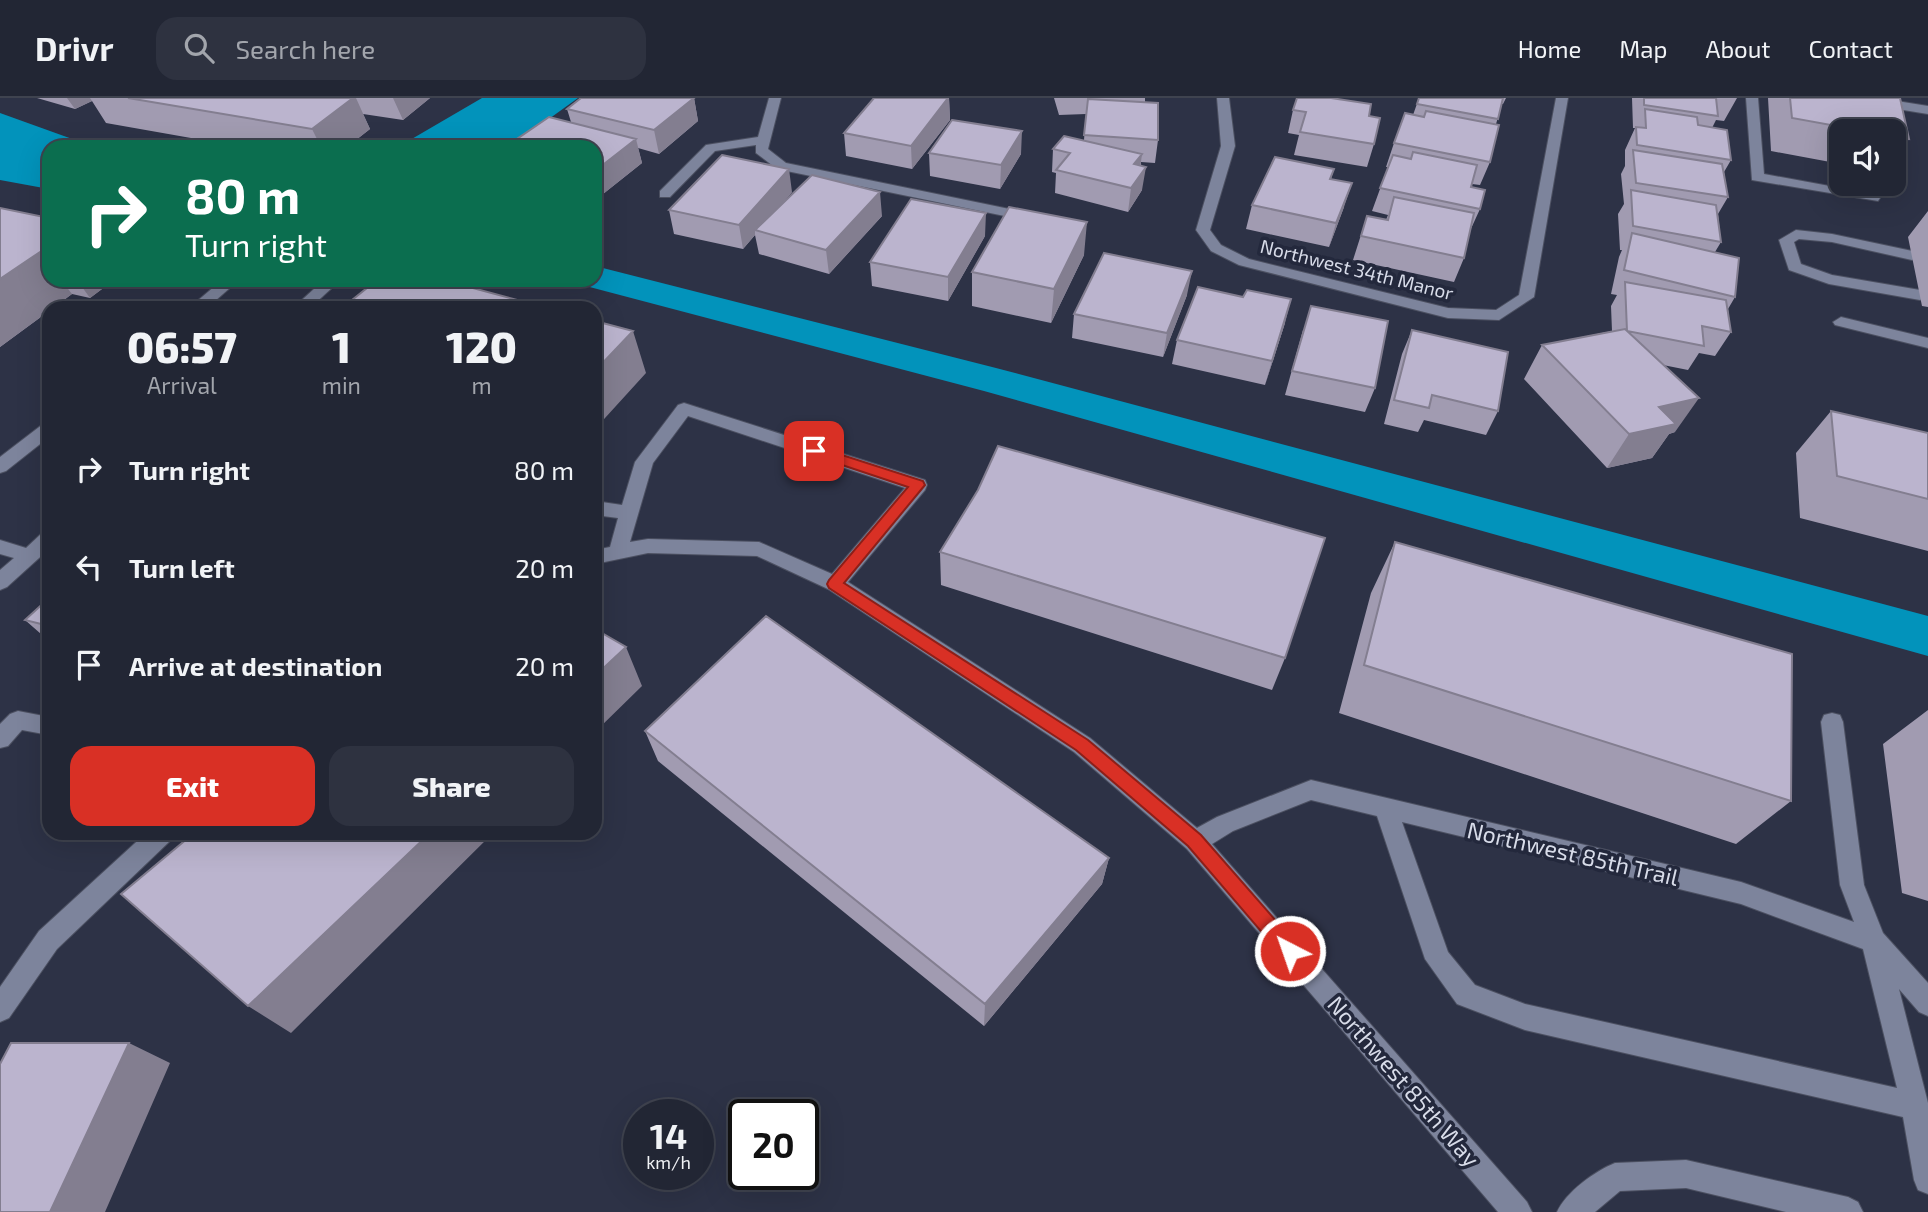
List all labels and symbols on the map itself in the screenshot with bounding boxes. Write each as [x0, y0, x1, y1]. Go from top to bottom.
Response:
street label: Northwest 34th Manor [1258, 234, 1456, 304]
pin [784, 421, 844, 481]
street label: Northwest 85th Trail [1465, 815, 1682, 891]
position arrow [1253, 914, 1327, 988]
street label: Northwest 85th Way [1322, 990, 1486, 1172]
speed limit sign: 20 [728, 1099, 819, 1190]

